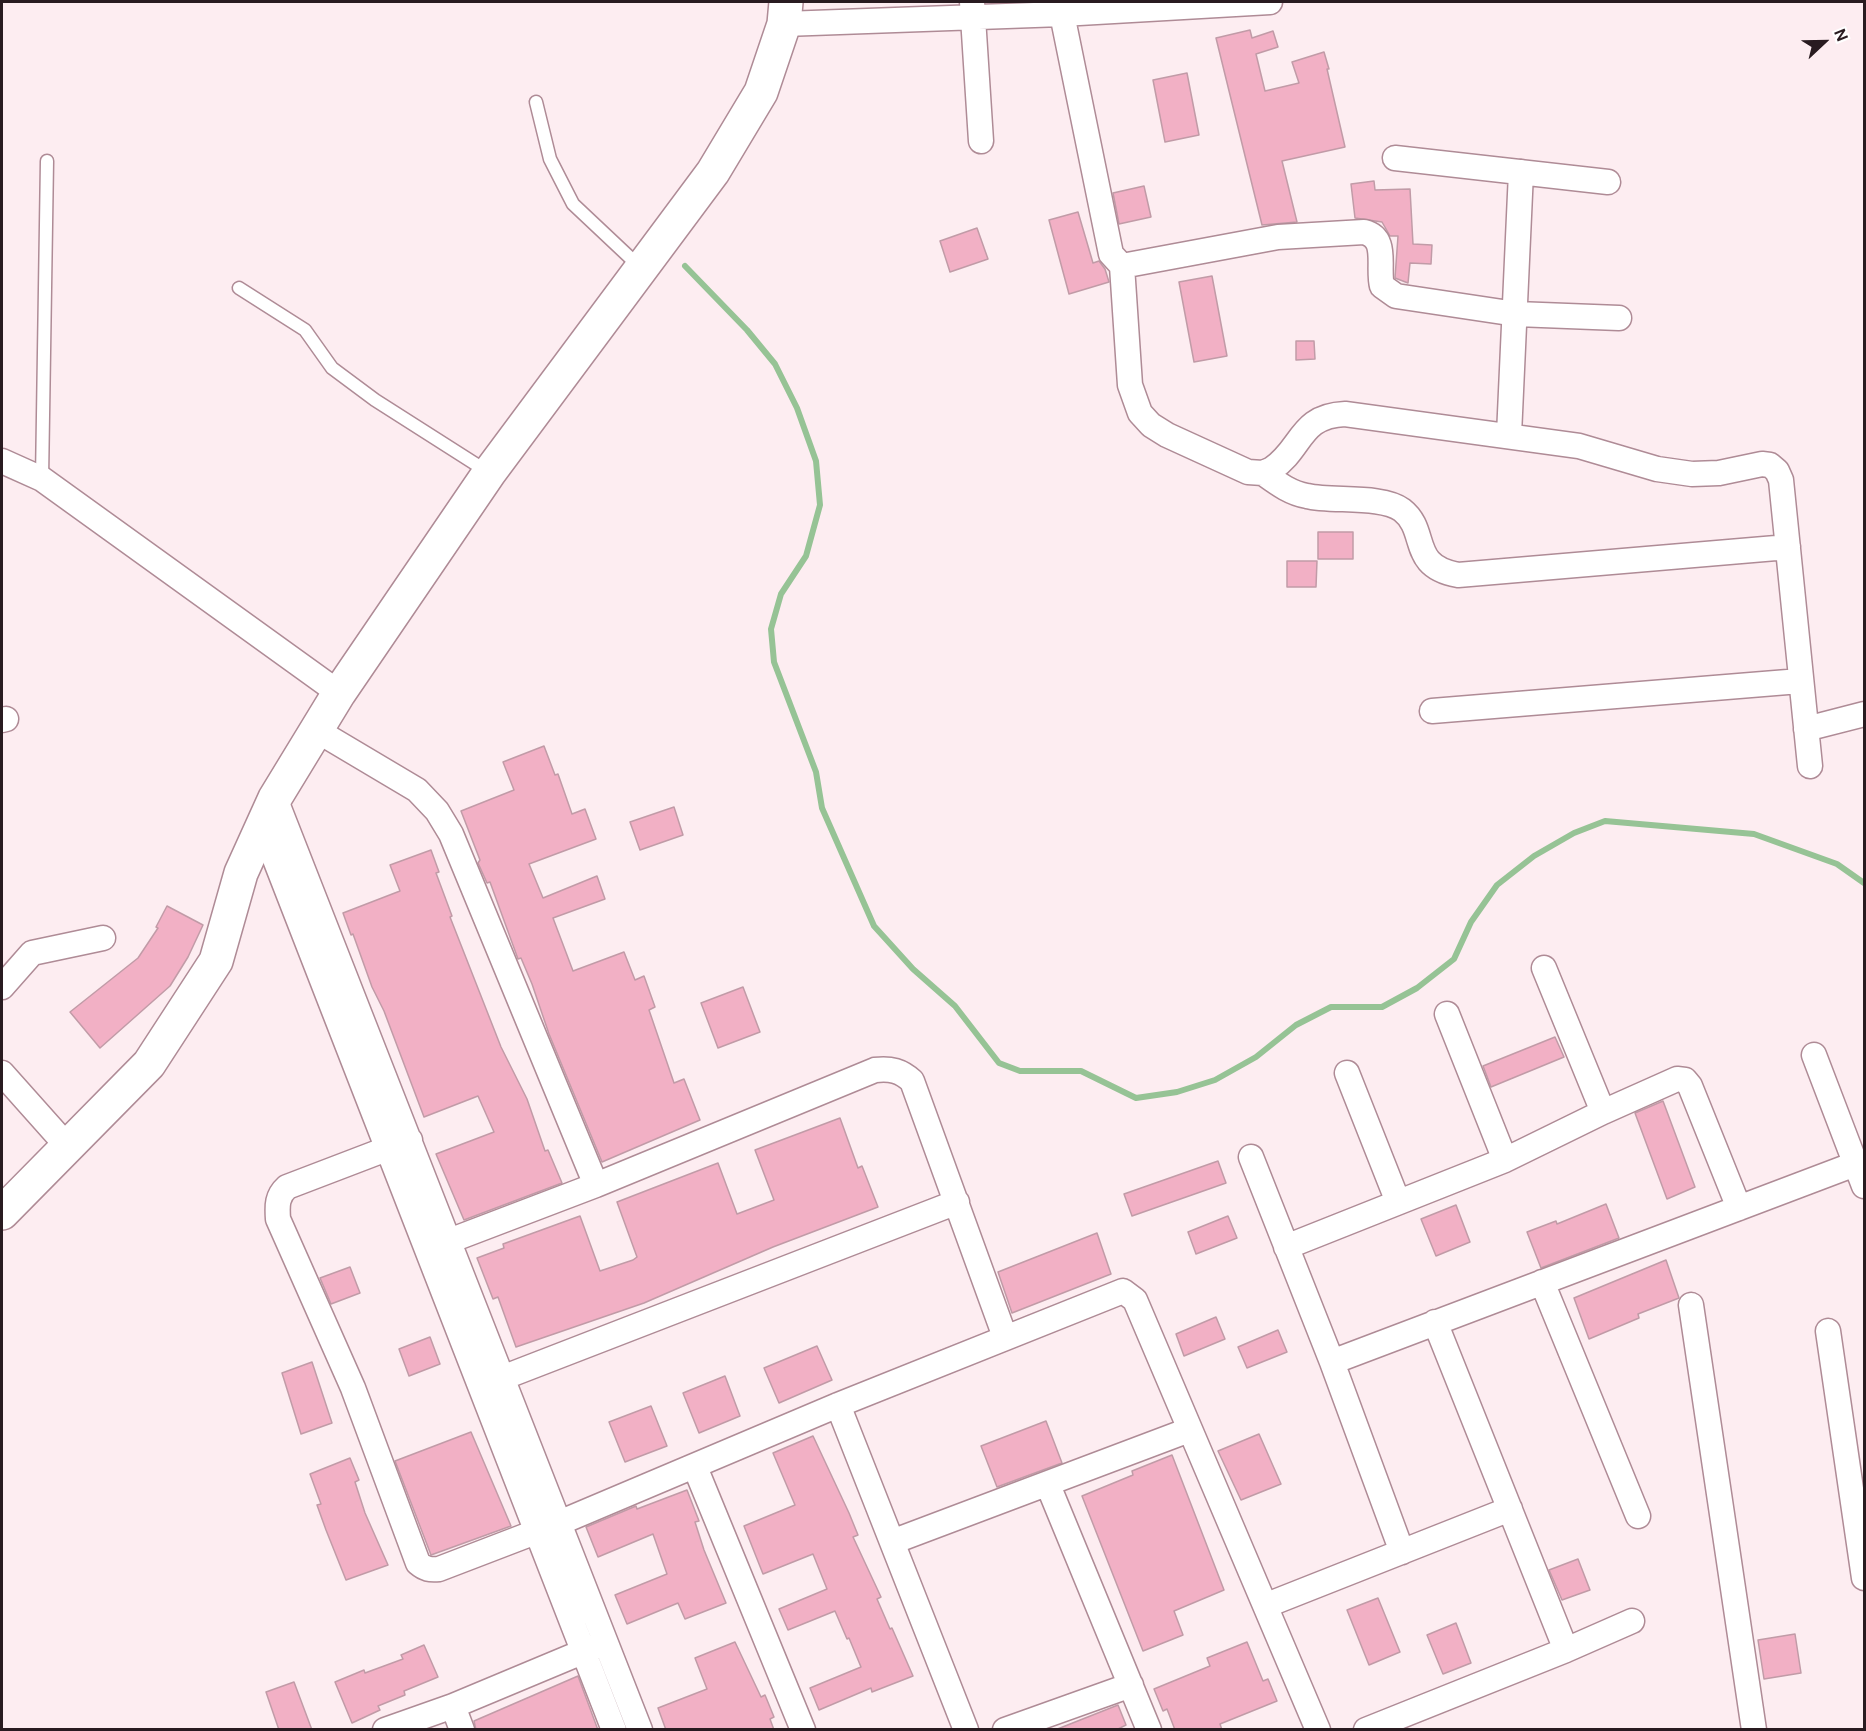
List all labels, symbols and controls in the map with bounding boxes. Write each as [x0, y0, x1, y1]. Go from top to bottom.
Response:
north arrow [1794, 12, 1854, 72]
text: N [1829, 26, 1853, 44]

